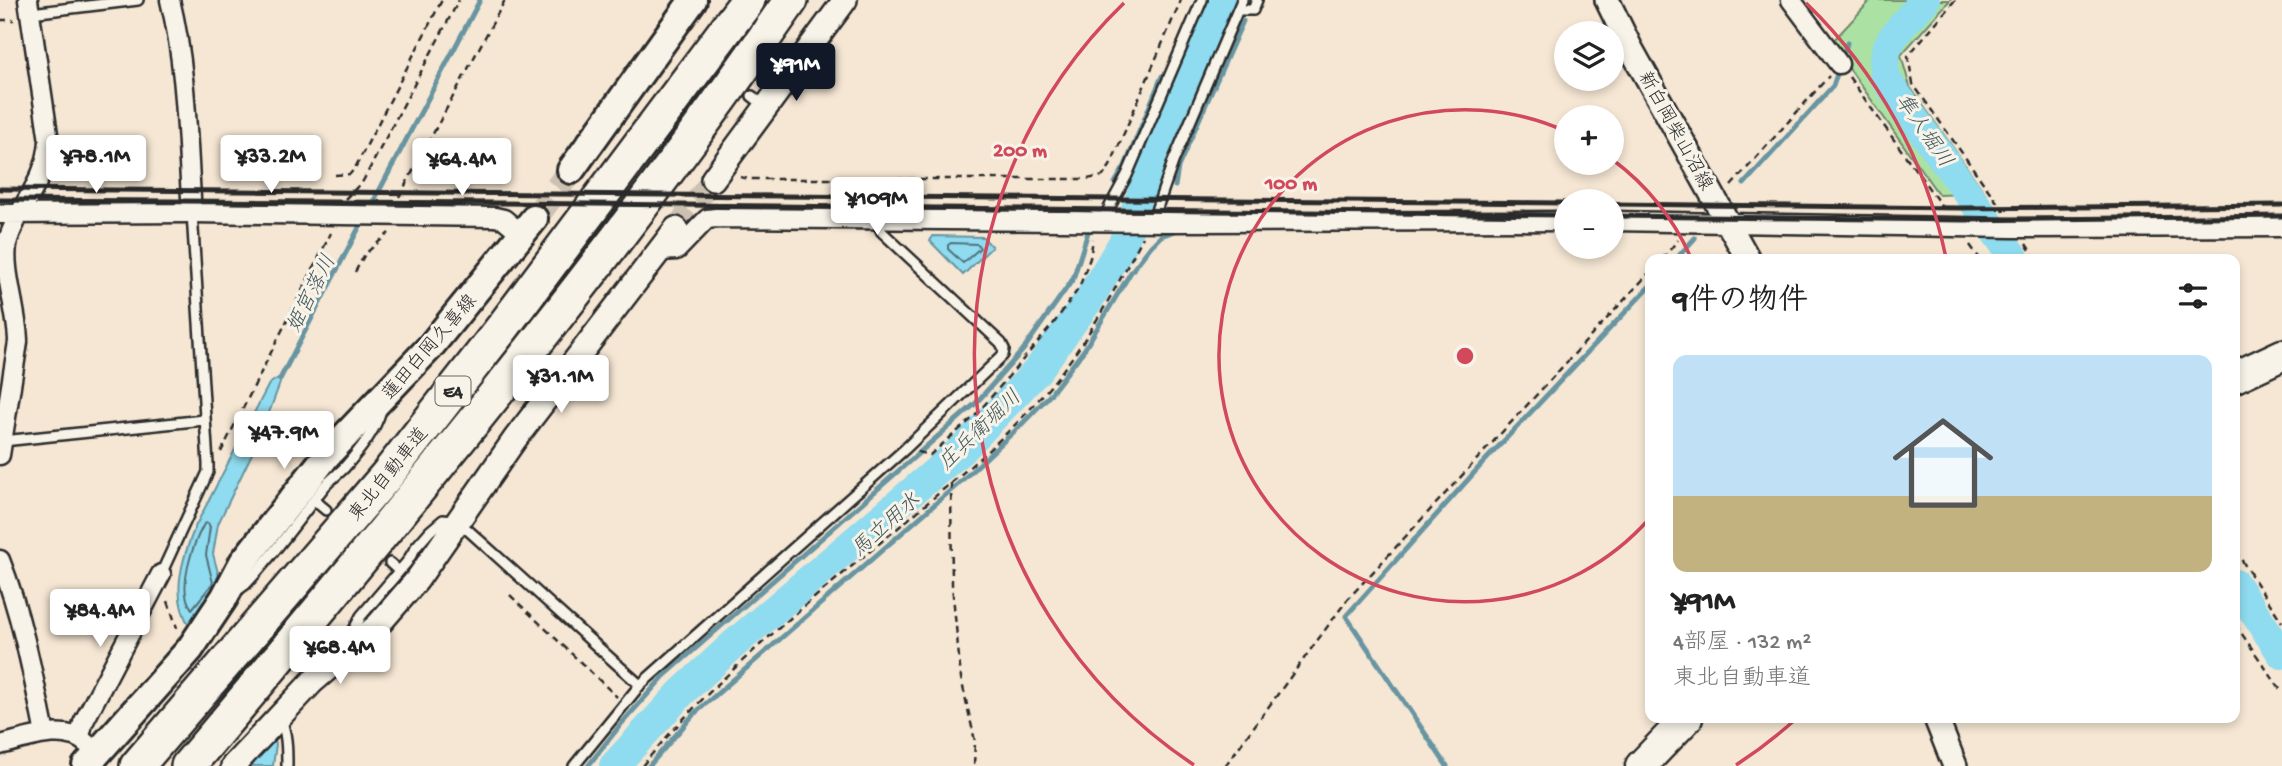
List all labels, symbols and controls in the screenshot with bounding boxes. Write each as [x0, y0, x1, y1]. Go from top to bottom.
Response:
map controls [1554, 21, 1624, 259]
button: layers [1554, 21, 1624, 91]
pin: ¥91M [755, 43, 837, 103]
text: ¥91M [772, 52, 820, 79]
street label: 新白岡柴山沼線 [1632, 67, 1717, 195]
water label: 隼人堀川 [1888, 89, 1958, 174]
button: + [1554, 105, 1624, 175]
pin: ¥78.1M [39, 136, 153, 195]
pin: ¥33.2M [214, 136, 328, 195]
pin: ¥64.4M [405, 138, 519, 198]
text: 200 m [993, 140, 1047, 165]
text: ¥78.1M [62, 144, 130, 171]
text: ¥33.2M [237, 144, 306, 171]
text: ¥64.4M [428, 147, 496, 174]
text: 100 m [1264, 173, 1317, 198]
pin: ¥109M [828, 177, 926, 237]
text: ¥109M [847, 186, 907, 213]
button: − [1554, 189, 1624, 259]
water label: 姫宮落川 [282, 251, 343, 338]
icon: filters [2174, 277, 2212, 315]
text: 9件の物件 [1673, 285, 1808, 320]
street label: 蓮田白岡久喜線 [378, 290, 483, 406]
centre of rings [1453, 344, 1477, 368]
pin: ¥31.1M [504, 356, 618, 415]
text: ¥31.1M [529, 364, 593, 391]
road number: E4 [435, 376, 470, 405]
water label: 庄兵衛堀川 [934, 385, 1028, 477]
icon: home [1880, 400, 2006, 526]
pin: ¥47.9M [227, 412, 341, 471]
text: ¥47.9M [250, 420, 318, 447]
street label: 東北自動車道 [344, 423, 435, 527]
water label: 馬立用水 [847, 488, 927, 564]
text: ¥91M [1673, 586, 1735, 621]
pin: ¥84.4M [43, 590, 157, 649]
text: ¥84.4M [66, 598, 134, 625]
pin: ¥68.4M [283, 626, 397, 686]
text: 4部屋 · 132 m² [1673, 630, 1811, 657]
text: ¥68.4M [306, 635, 375, 662]
text: 東北自動車道 [1673, 666, 1811, 693]

